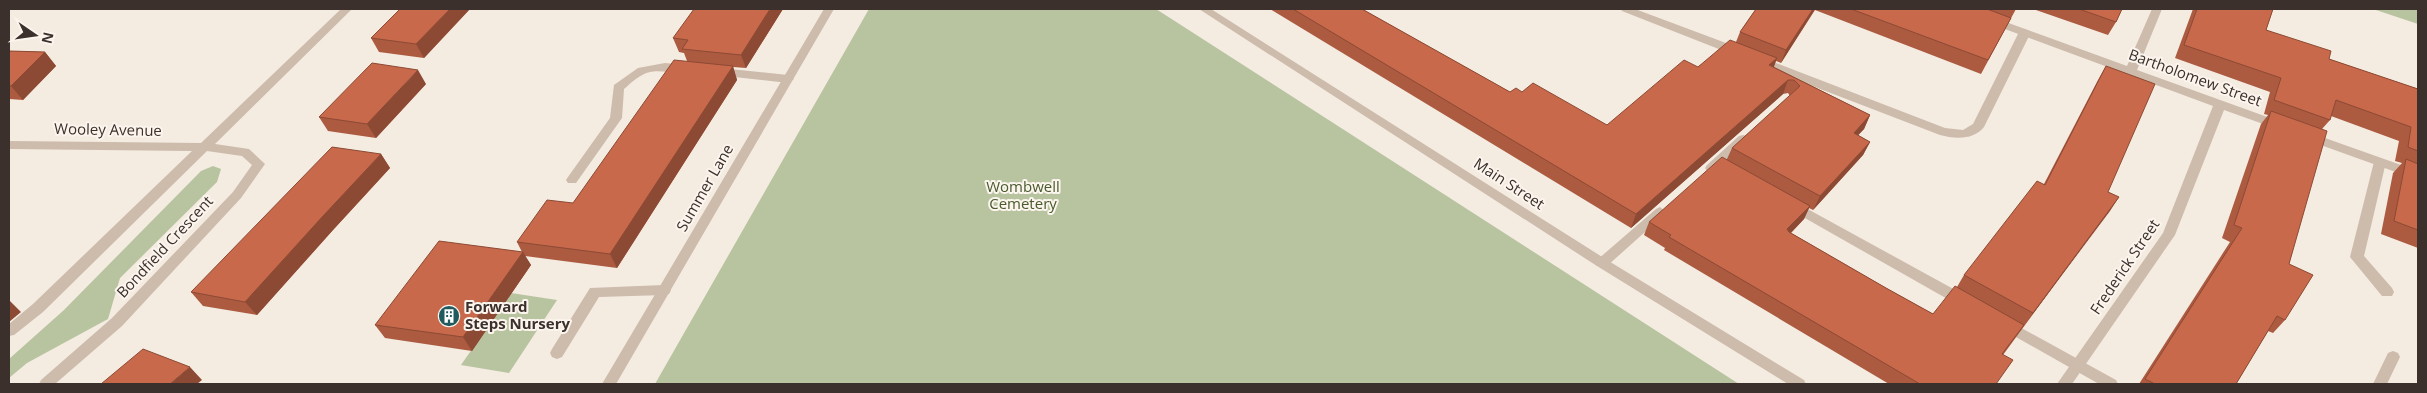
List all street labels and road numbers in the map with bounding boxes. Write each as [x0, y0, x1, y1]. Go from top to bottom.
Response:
street label: Bartholomew Street [2126, 44, 2265, 110]
street label: Wooley Avenue [54, 118, 162, 140]
street label: Summer Lane [671, 140, 737, 235]
street label: Main Street [1470, 153, 1549, 213]
street label: Bondfield Crescent [112, 191, 217, 302]
street label: Frederick Street [2085, 215, 2163, 318]

